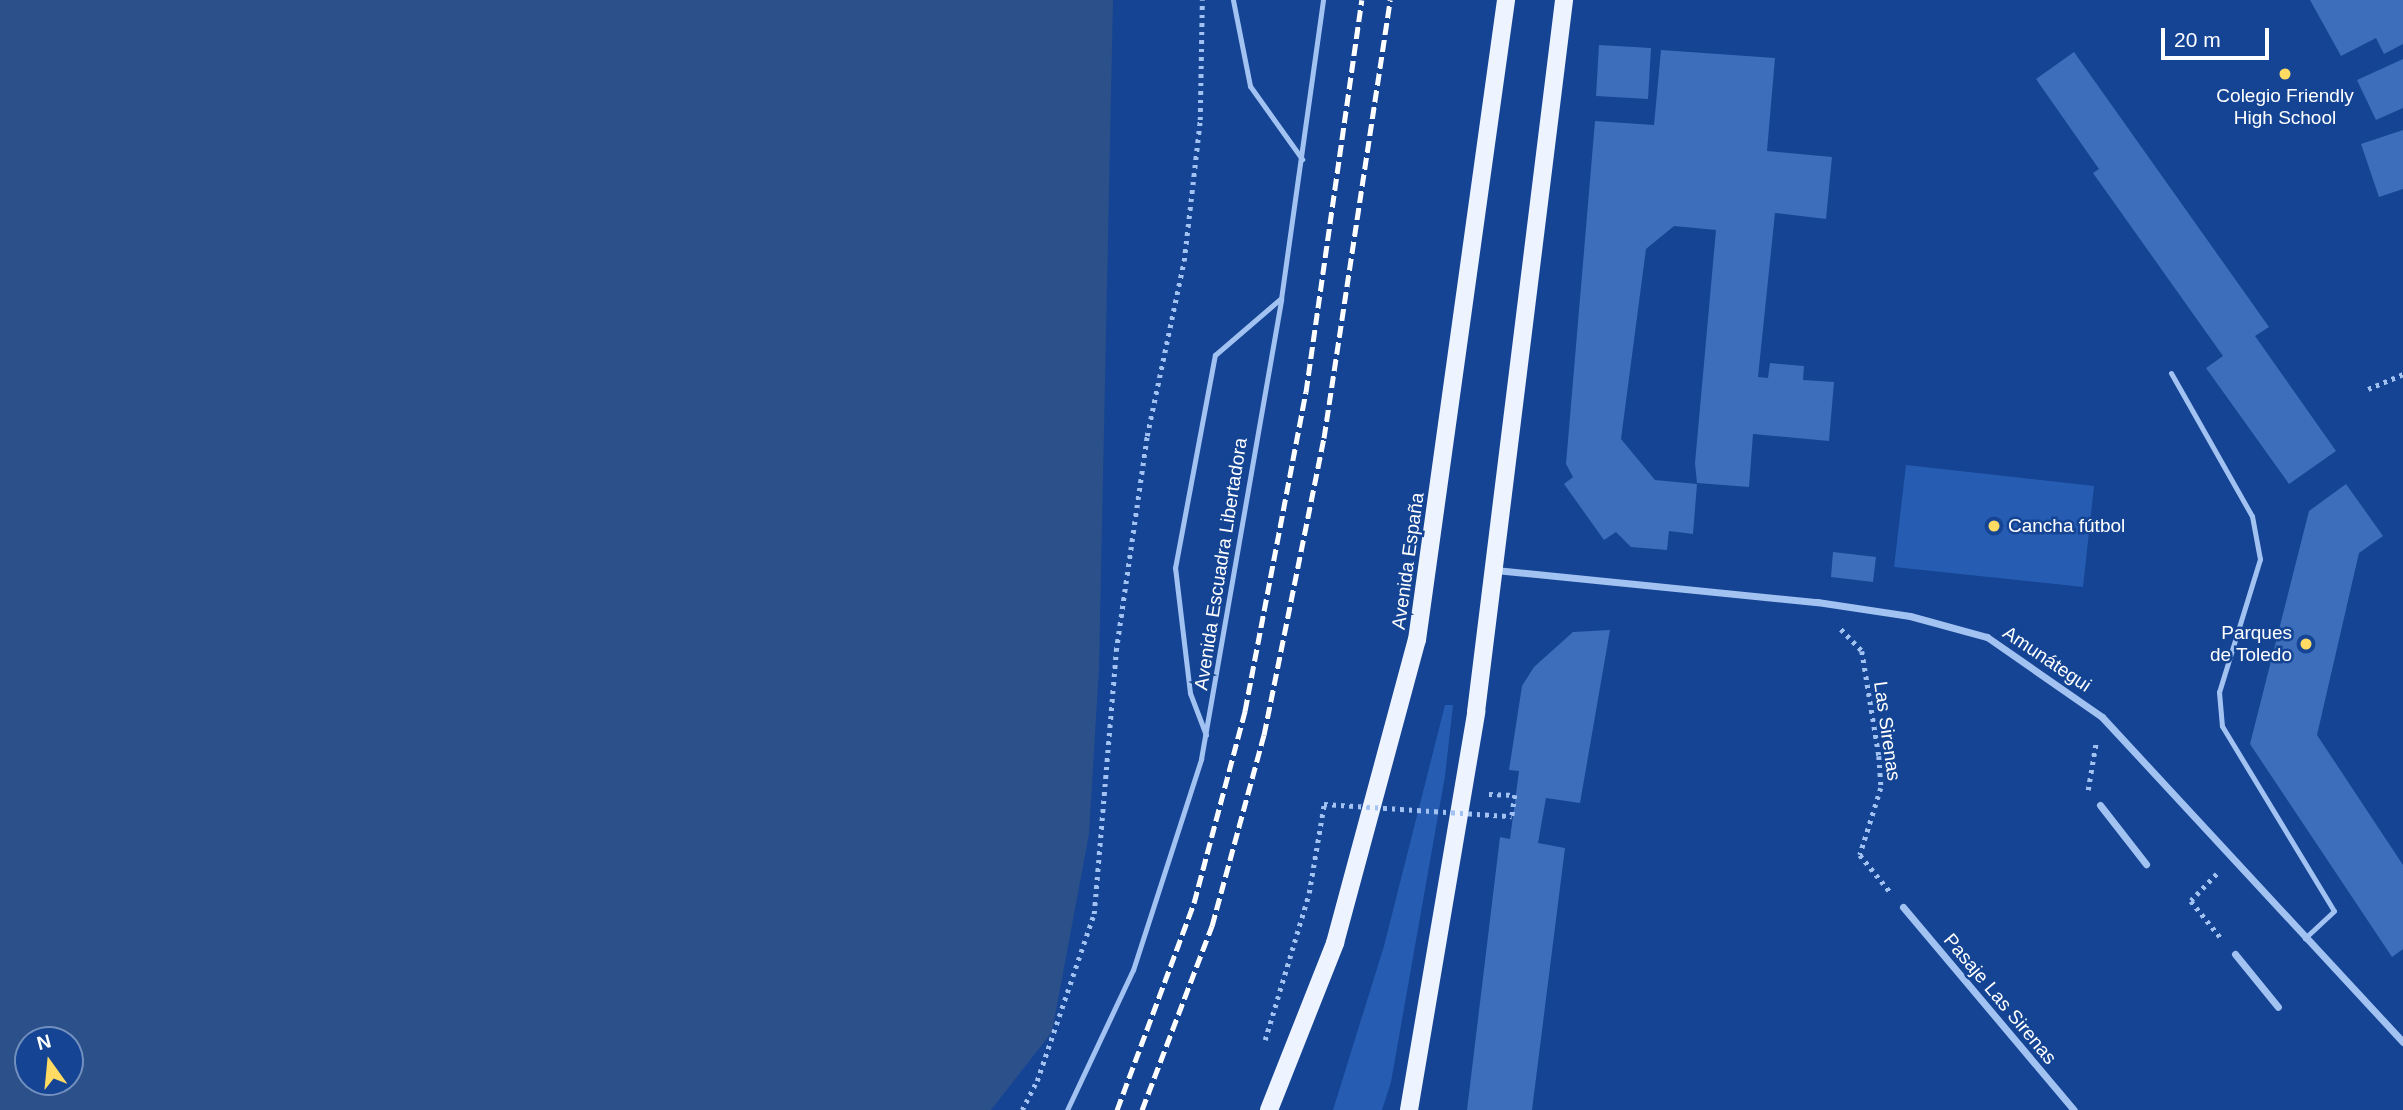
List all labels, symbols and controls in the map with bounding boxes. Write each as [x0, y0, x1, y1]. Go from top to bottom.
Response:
scale bar [2165, 14, 2274, 58]
text: 20 m [2174, 28, 2221, 51]
marker: Colegio Friendly High School [2277, 66, 2293, 82]
place label: Colegio Friendly High School [2216, 85, 2354, 129]
street label: Avenida Escuadra Libertadora [1190, 436, 1252, 692]
street label: Avenida España [1387, 491, 1429, 631]
place label: Cancha fútbol [2008, 515, 2125, 537]
marker: Cancha fútbol [1986, 518, 2002, 534]
street label: Amunátegui [1999, 621, 2095, 697]
place label: Parques de Toledo [2210, 622, 2292, 666]
marker: Parques de Toledo [2298, 636, 2314, 652]
street label: Las Sirenas [1869, 680, 1905, 782]
street label: Pasaje Las Sirenas [1939, 929, 2061, 1069]
north arrow [14, 1026, 84, 1096]
text: N [35, 1030, 53, 1054]

